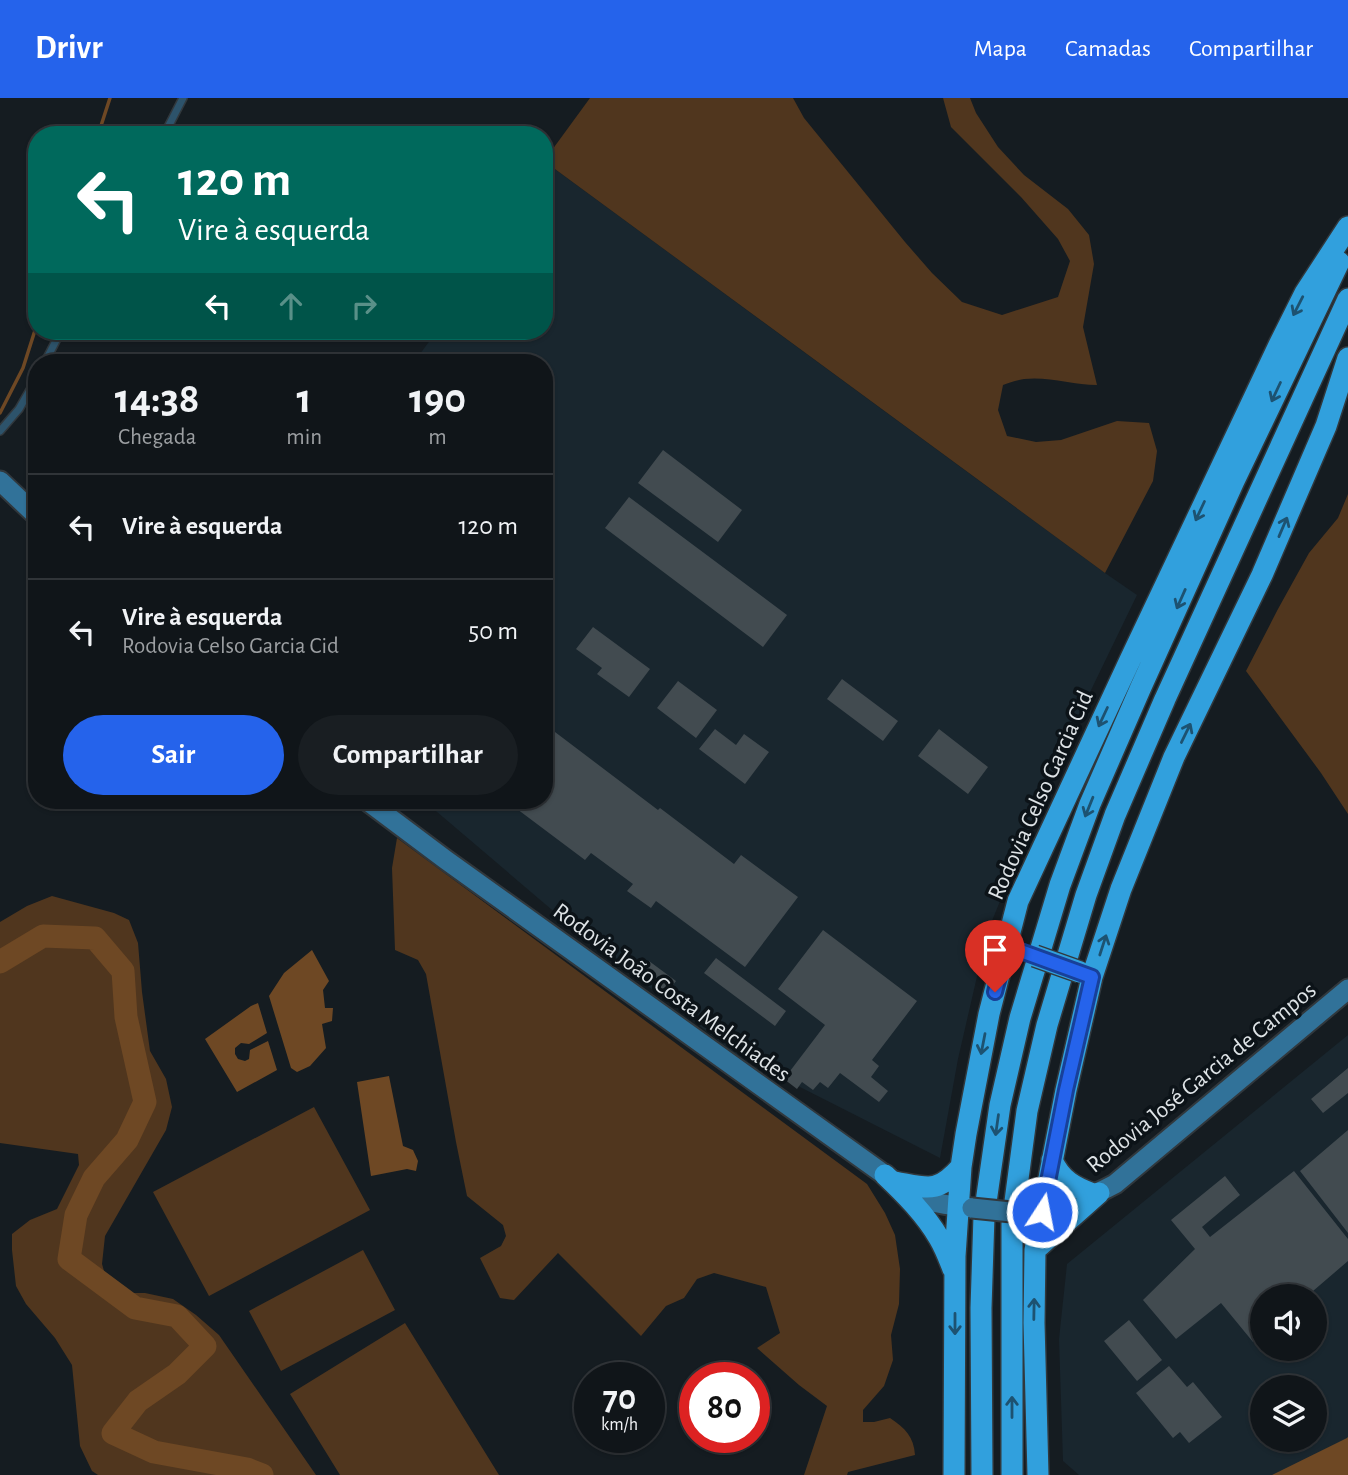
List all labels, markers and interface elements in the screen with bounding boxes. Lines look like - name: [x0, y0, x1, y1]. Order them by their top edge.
- text: Drivr: [35, 32, 103, 65]
- text: Mapa: [974, 37, 1027, 61]
- text: Camadas: [1065, 37, 1151, 61]
- text: Compartilhar: [1189, 37, 1313, 61]
- icon: left: [63, 154, 154, 245]
- text: 120 m: [178, 156, 291, 205]
- text: Vire à esquerda: [178, 214, 370, 246]
- icon: left: [199, 287, 237, 325]
- icon: ahead: [272, 287, 310, 325]
- icon: right: [345, 287, 383, 325]
- one-way arrow: [1291, 295, 1305, 316]
- text: 14:38: [115, 378, 199, 420]
- text: 1: [297, 378, 312, 420]
- text: 190: [409, 378, 466, 420]
- one-way arrow: [1269, 381, 1283, 402]
- text: Chegada: [118, 426, 196, 449]
- text: min: [286, 426, 322, 449]
- text: m: [428, 426, 447, 449]
- one-way arrow: [1193, 500, 1206, 521]
- icon: left: [63, 508, 101, 546]
- text: Vire à esquerda: [122, 513, 283, 539]
- text: 120 m: [458, 513, 518, 539]
- one-way arrow: [1277, 517, 1290, 539]
- one-way arrow: [1174, 588, 1187, 609]
- text: Vire à esquerda: [122, 604, 283, 630]
- icon: left: [63, 613, 101, 651]
- text: 50 m: [468, 618, 518, 644]
- text: Rodovia Celso Garcia Cid: [122, 635, 339, 658]
- street label: Rodovia Celso Garcia Cid: [984, 687, 1098, 904]
- one-way arrow: [1096, 706, 1109, 727]
- button: Sair: [63, 715, 284, 795]
- button: Compartilhar: [298, 715, 518, 795]
- one-way arrow: [1180, 723, 1193, 744]
- one-way arrow: [1082, 796, 1095, 817]
- street label: Rodovia João Costa Melchiades: [548, 899, 794, 1087]
- pin: [965, 920, 1025, 992]
- icon: arrive: [976, 931, 1014, 969]
- one-way arrow: [1097, 934, 1110, 956]
- street label: Rodovia José Garcia de Campos: [1082, 978, 1321, 1178]
- one-way arrow: [976, 1032, 990, 1055]
- one-way arrow: [990, 1113, 1003, 1136]
- position arrow: [1005, 1175, 1079, 1249]
- map controls: [1250, 1284, 1327, 1452]
- button: sound: [1250, 1284, 1327, 1361]
- one-way arrow: [1027, 1298, 1041, 1321]
- one-way arrow: [948, 1313, 962, 1336]
- speed limit sign: 80: [679, 1362, 770, 1453]
- button: layers: [1250, 1375, 1327, 1452]
- text: 70: [603, 1381, 636, 1416]
- one-way arrow: [1005, 1396, 1019, 1419]
- text: km/h: [601, 1416, 638, 1434]

